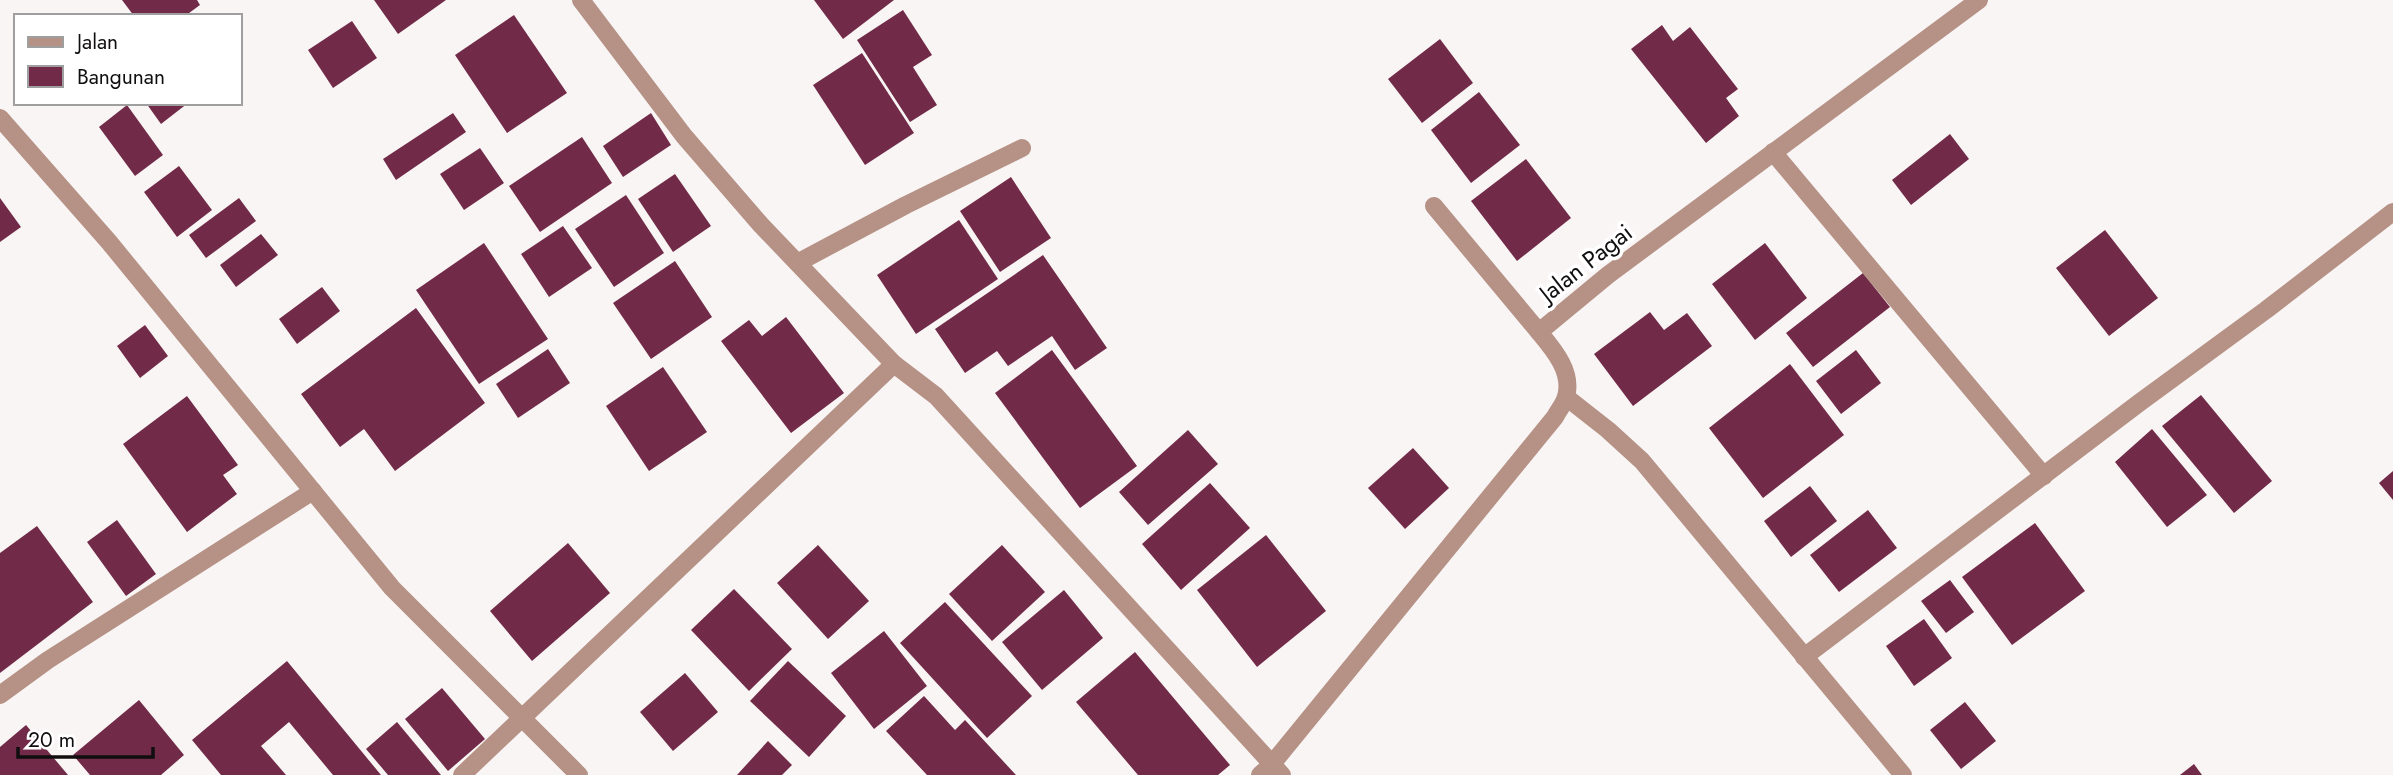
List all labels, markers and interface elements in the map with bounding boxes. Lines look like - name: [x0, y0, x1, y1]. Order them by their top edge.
- legend: [14, 14, 242, 105]
- text: Jalan: [74, 27, 118, 57]
- text: Bangunan: [77, 62, 165, 92]
- street label: Jalan Pagai: [1529, 215, 1640, 312]
- scale bar: [18, 716, 152, 760]
- text: 20 m: [28, 725, 75, 755]

